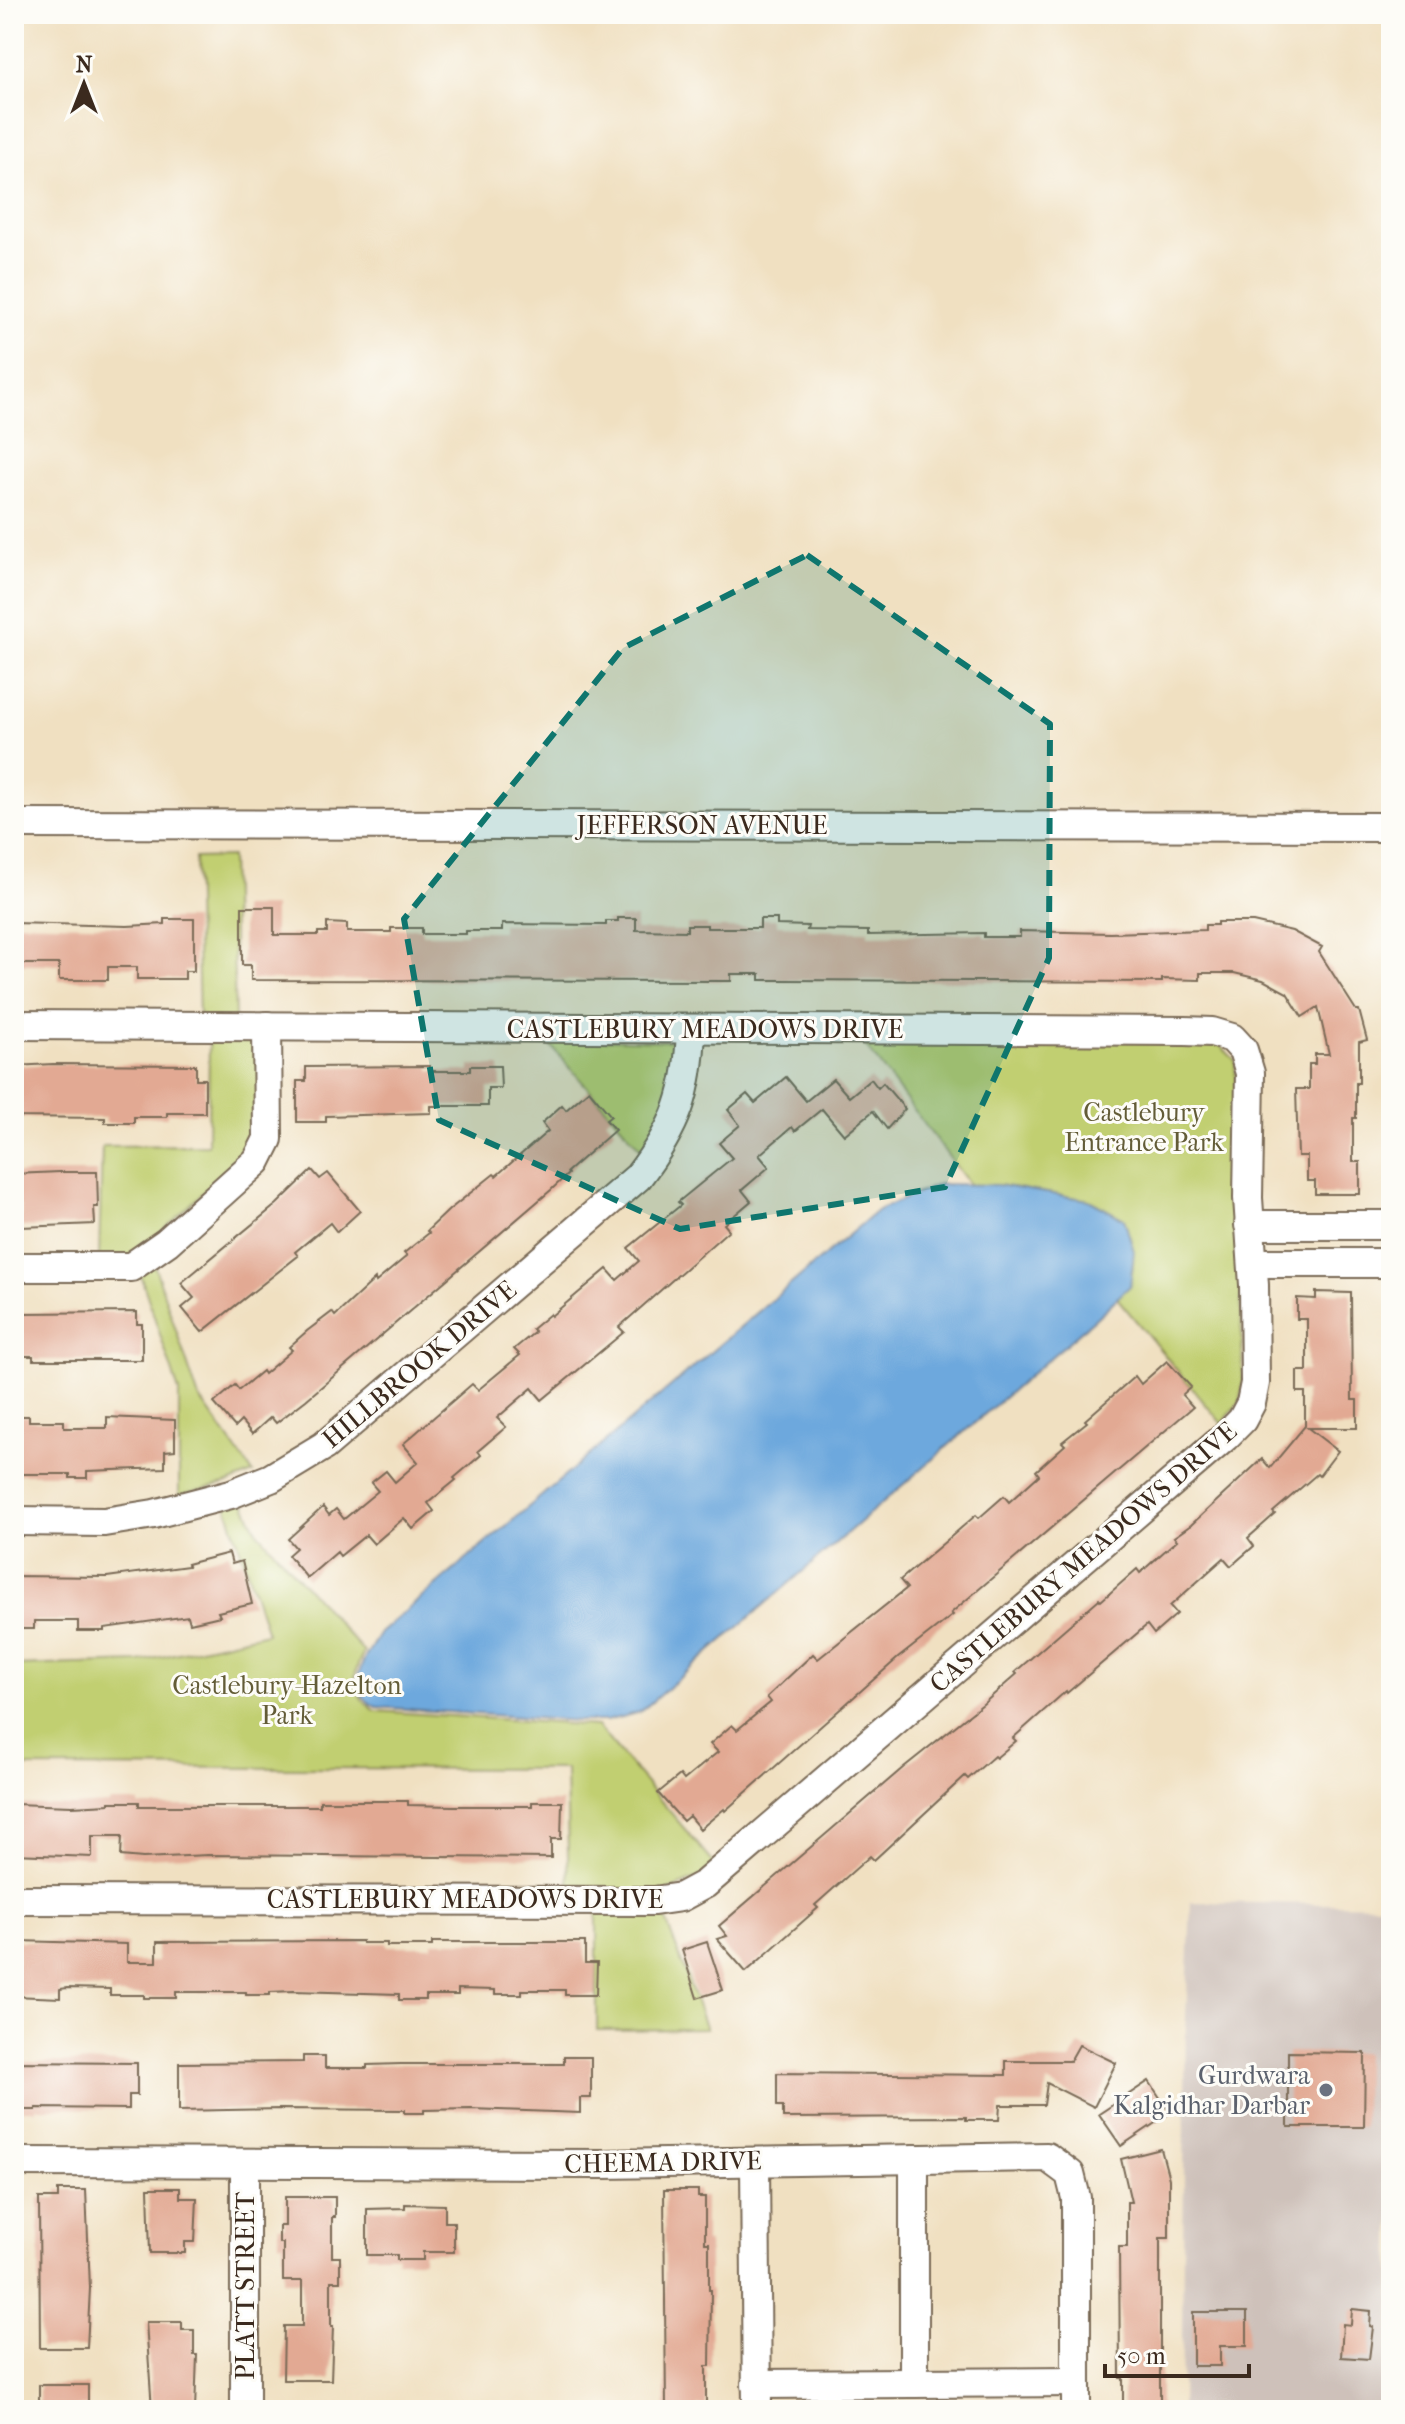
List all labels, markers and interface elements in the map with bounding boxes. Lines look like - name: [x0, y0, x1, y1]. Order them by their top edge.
- north arrow: [44, 44, 124, 124]
- text: N: [76, 52, 93, 78]
- street label: JEFFERSON AVENUE: [574, 810, 828, 841]
- street label: CASTLEBURY MEADOWS DRIVE: [507, 1014, 903, 1045]
- park label: Castlebury Entrance Park: [1064, 1097, 1224, 1158]
- street label: HILLBROOK DRIVE: [316, 1274, 523, 1455]
- street label: CASTLEBURY MEADOWS DRIVE: [923, 1415, 1243, 1699]
- park label: Castlebury-Hazelton Park: [172, 1670, 402, 1731]
- street label: CASTLEBURY MEADOWS DRIVE: [267, 1884, 663, 1915]
- place label: Gurdwara Kalgidhar Darbar: [1113, 2060, 1311, 2121]
- marker: Gurdwara Kalgidhar Darbar: [1317, 2081, 1335, 2099]
- street label: CHEEMA DRIVE: [564, 2145, 762, 2180]
- street label: PLATT STREET: [230, 2191, 261, 2380]
- scale bar: [1105, 2328, 1249, 2378]
- text: 50 m: [1117, 2342, 1166, 2370]

